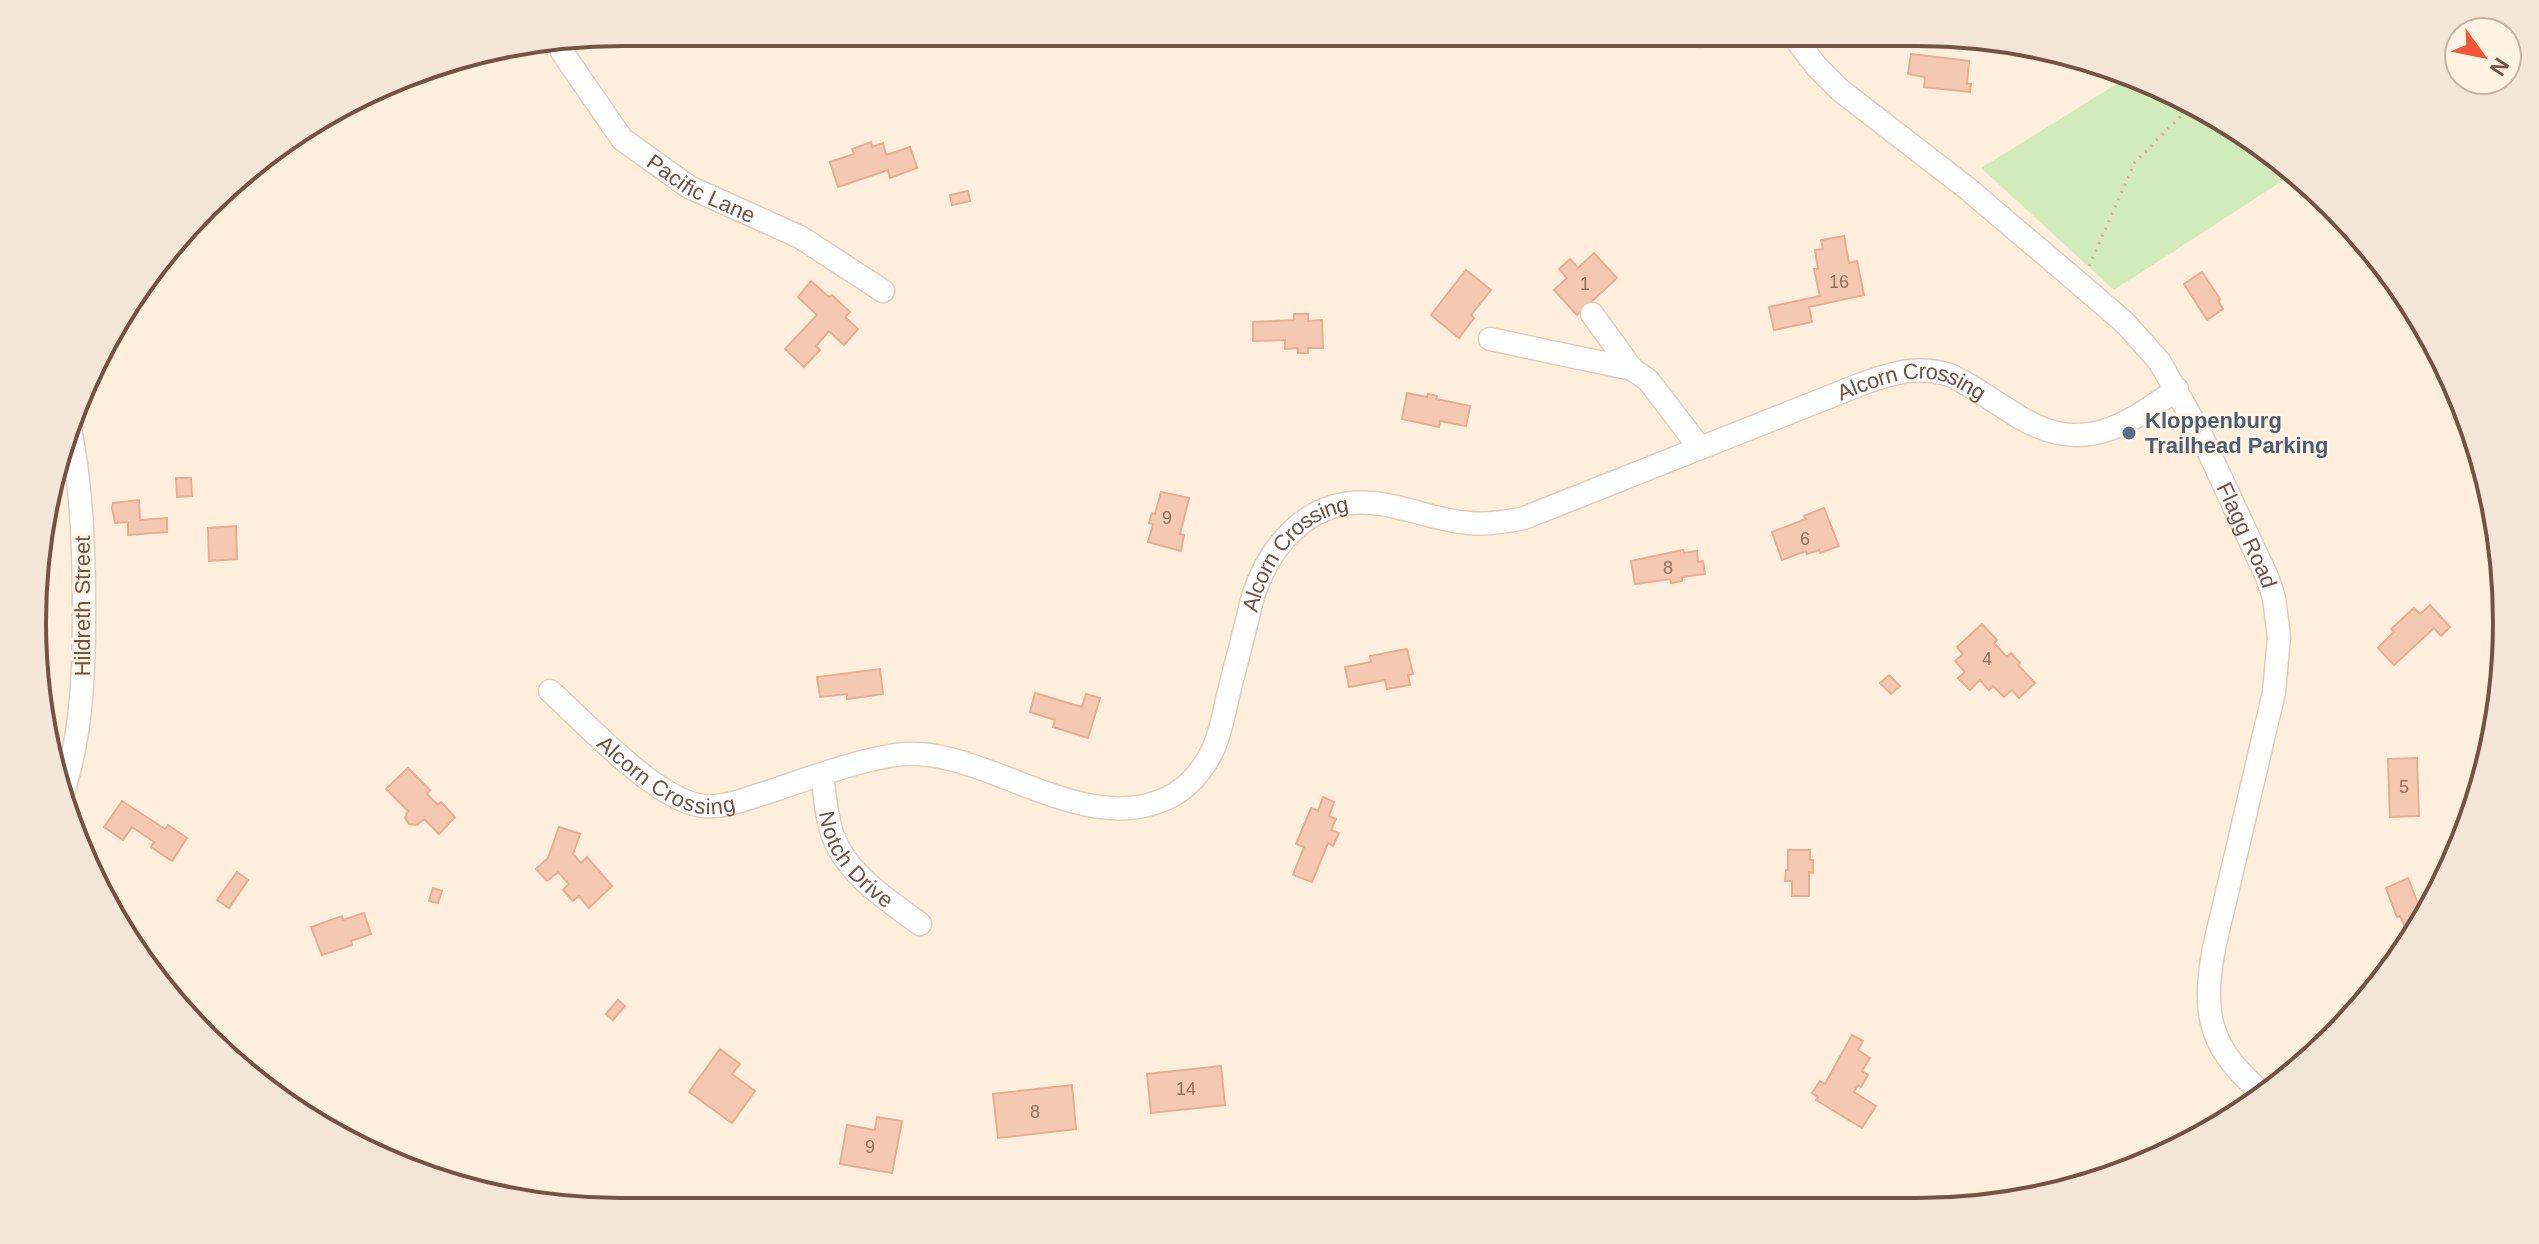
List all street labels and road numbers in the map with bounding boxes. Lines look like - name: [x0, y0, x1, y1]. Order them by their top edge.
- street label: Pacific Lane: [642, 149, 759, 228]
- street label: Alcorn Crossing: [1833, 384, 1989, 414]
- street label: Flagg Road: [2212, 478, 2282, 591]
- street label: Alcorn Crossing: [1238, 491, 1350, 614]
- street label: Hildreth Street: [70, 536, 95, 676]
- street label: Alcorn Crossing: [592, 731, 737, 819]
- street label: Notch Drive: [814, 809, 898, 913]

